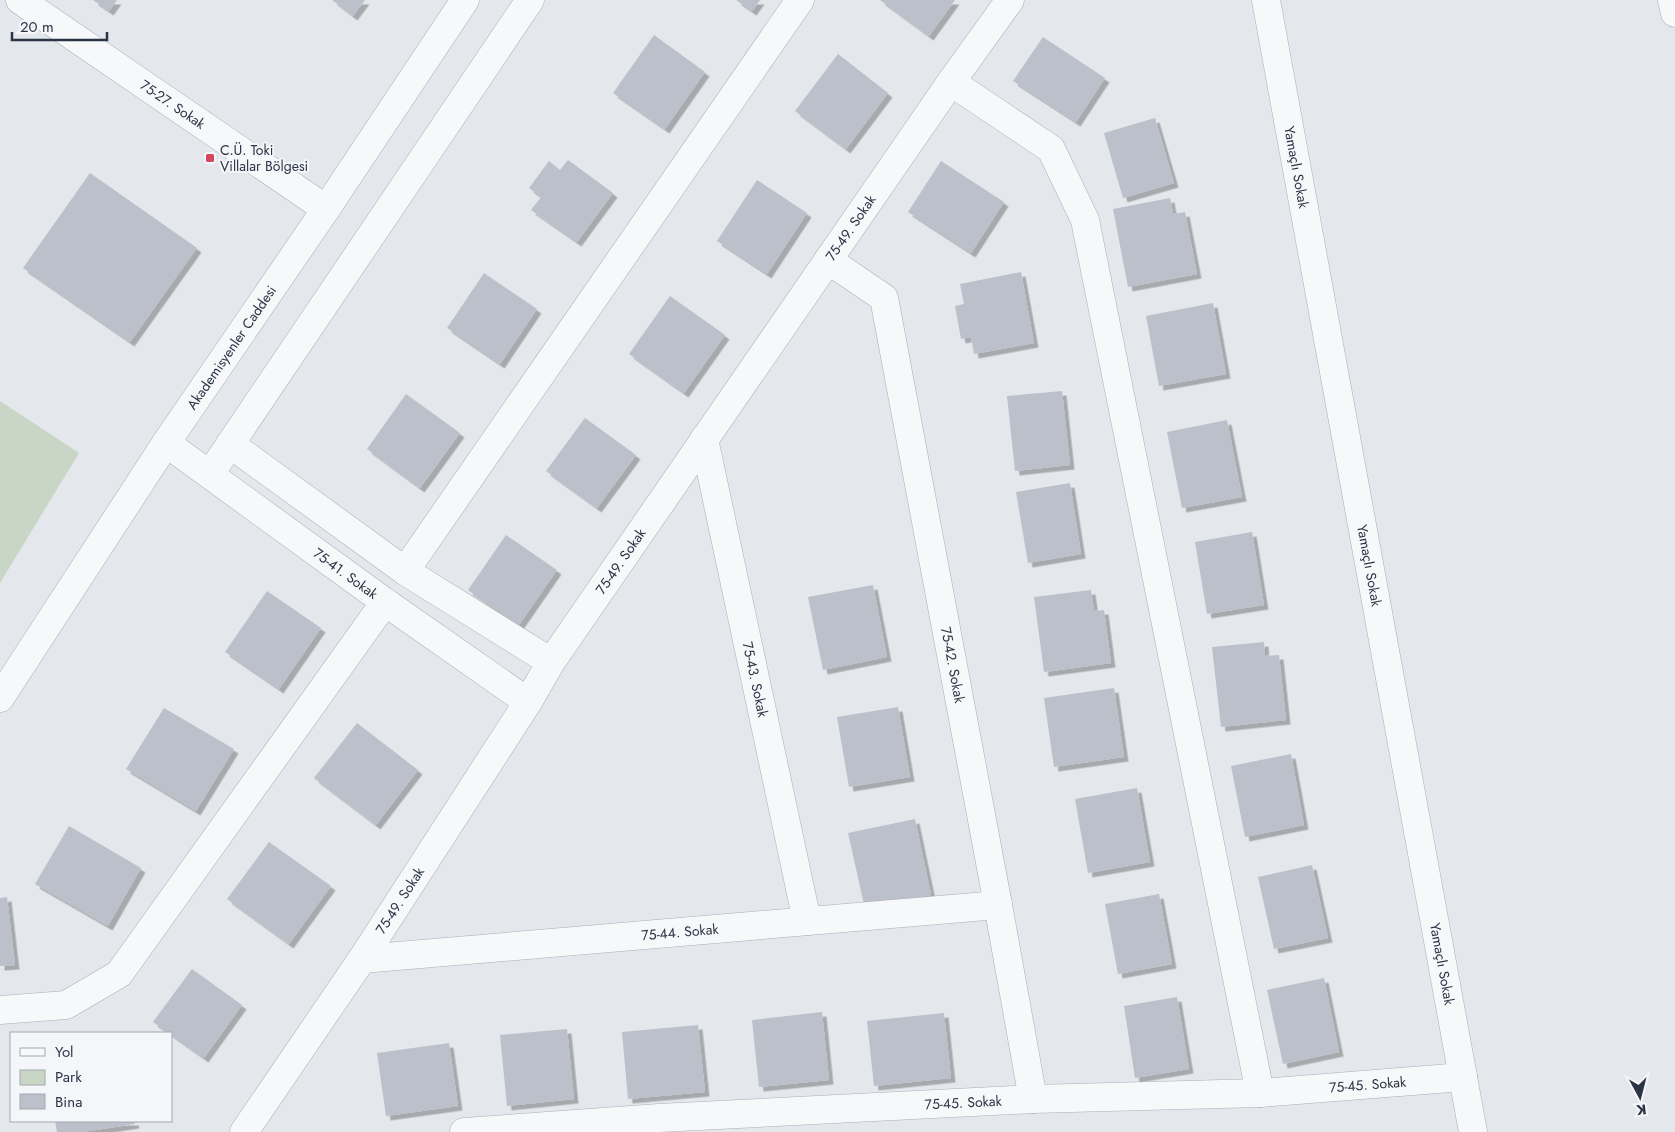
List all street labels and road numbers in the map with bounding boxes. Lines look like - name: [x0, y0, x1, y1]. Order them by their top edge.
- street label: 75-27. Sokak: [136, 75, 210, 134]
- street label: Yamaçlı Sokak: [1279, 125, 1314, 211]
- street label: 75-49. Sokak: [821, 190, 881, 265]
- street label: Akademisyenler Caddesi: [182, 281, 281, 414]
- street label: 75-49. Sokak: [591, 523, 651, 598]
- street label: Yamaçlı Sokak: [1352, 523, 1387, 609]
- street label: 75-41. Sokak: [309, 543, 383, 604]
- street label: 75-42. Sokak: [936, 625, 970, 705]
- street label: 75-43. Sokak: [738, 640, 773, 720]
- street label: 75-49. Sokak: [371, 862, 429, 938]
- street label: 75-44. Sokak: [640, 919, 720, 945]
- street label: Yamaçlı Sokak: [1425, 921, 1460, 1007]
- street label: 75-45. Sokak: [1328, 1071, 1408, 1098]
- street label: 75-45. Sokak: [924, 1091, 1003, 1114]

